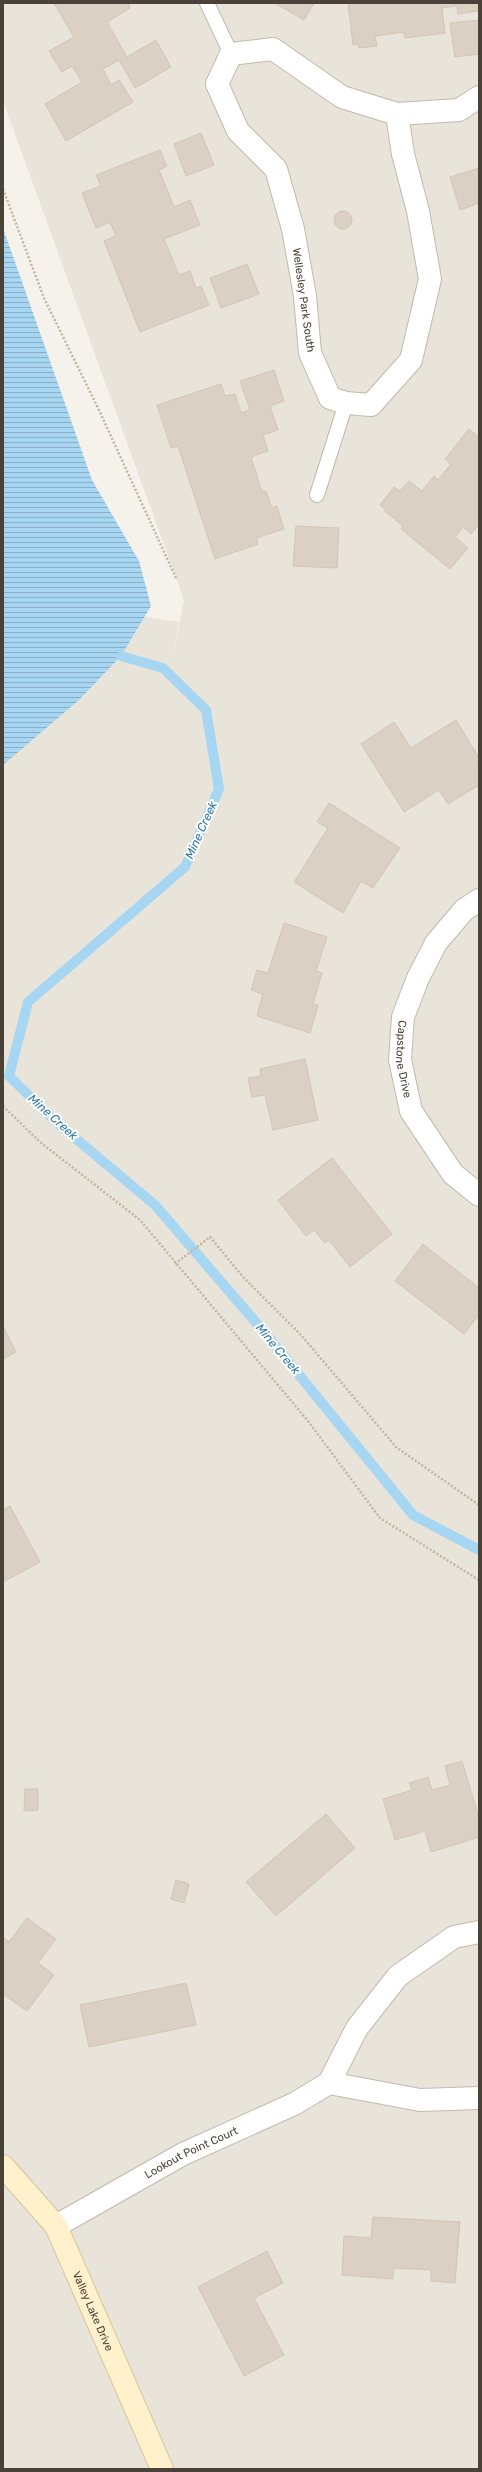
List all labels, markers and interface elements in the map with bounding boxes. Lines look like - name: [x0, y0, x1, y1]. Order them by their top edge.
- street label: Wellesley Park South: [290, 247, 317, 353]
- water label: Mine Creek: [182, 798, 220, 861]
- street label: Capstone Drive: [393, 1020, 414, 1099]
- water label: Mine Creek: [25, 1091, 81, 1143]
- water label: Mine Creek: [253, 1321, 304, 1378]
- street label: Lookout Point Court: [142, 2124, 241, 2181]
- street label: Valley Lake Drive: [70, 2270, 116, 2353]

